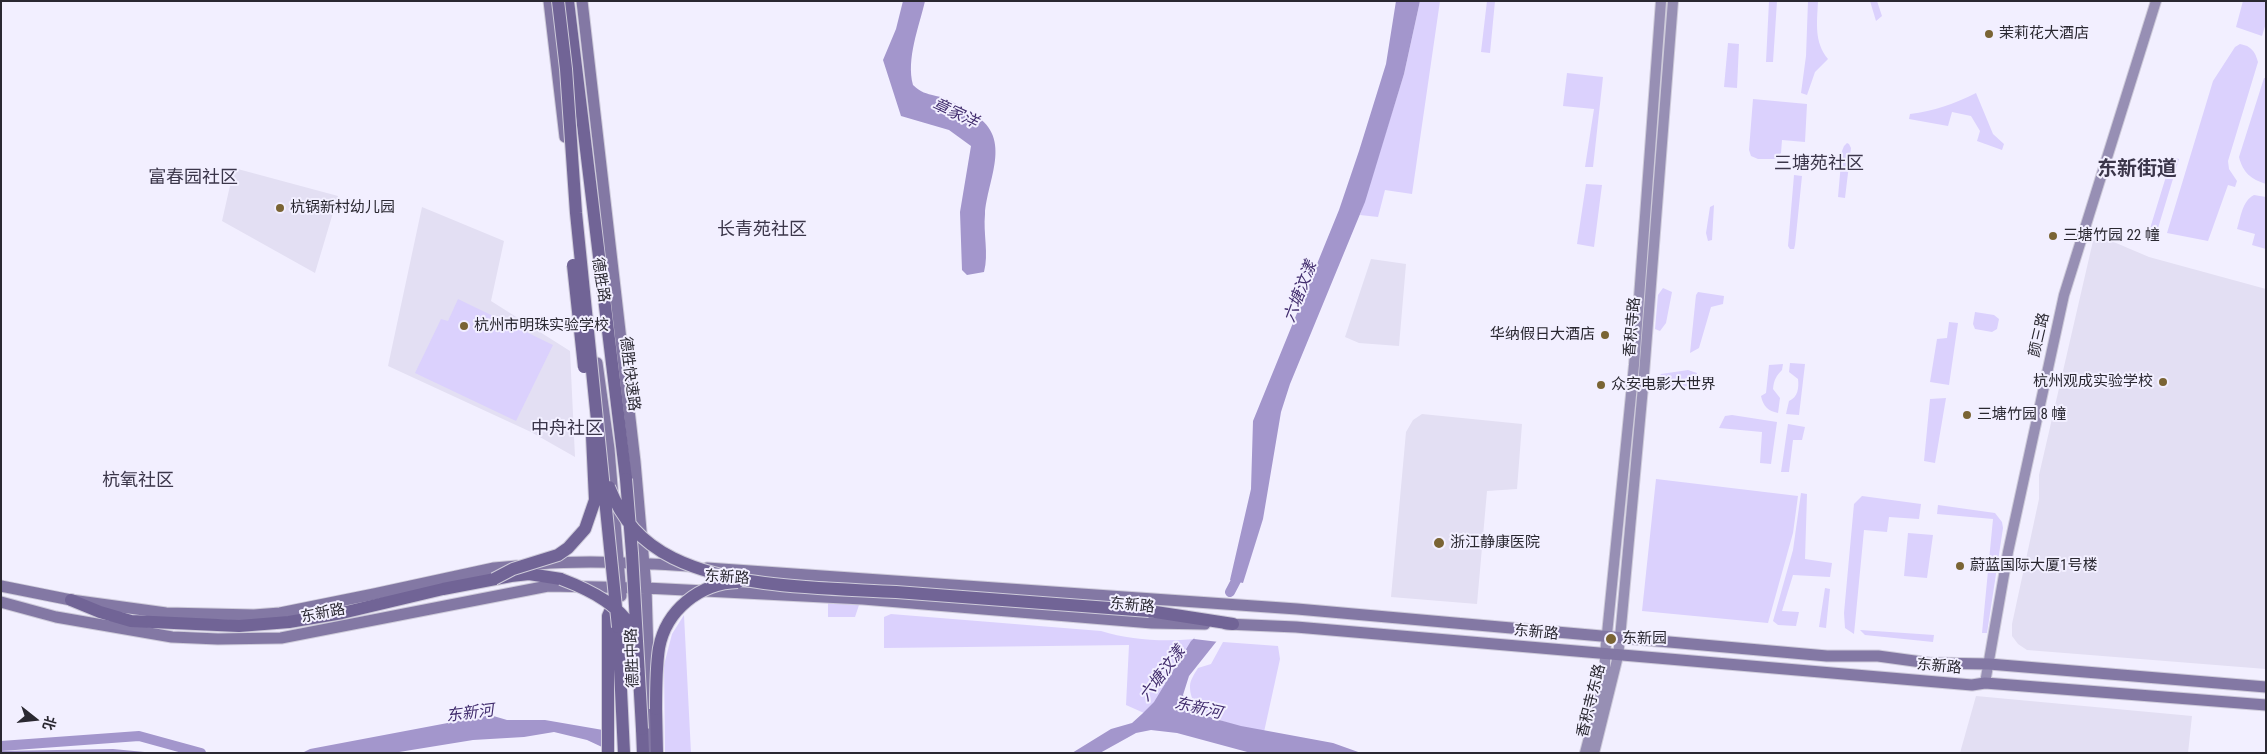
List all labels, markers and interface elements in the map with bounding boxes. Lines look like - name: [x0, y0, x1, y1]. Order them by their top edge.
- place label: 茉莉花大酒店: [1999, 25, 2089, 43]
- marker: 茉莉花大酒店: [1983, 28, 1995, 40]
- water label: 章家洋: [929, 95, 981, 133]
- district label: 三塘苑社区: [1774, 153, 1864, 175]
- district label: 东新街道: [2097, 158, 2177, 182]
- district label: 富春园社区: [148, 167, 238, 189]
- place label: 杭锅新村幼儿园: [290, 199, 395, 217]
- marker: 杭锅新村幼儿园: [274, 202, 286, 214]
- district label: 长青苑社区: [717, 219, 807, 241]
- place label: 三塘竹园 22 幢: [2063, 227, 2160, 245]
- marker: 三塘竹园 22 幢: [2047, 230, 2059, 242]
- street label: 德胜路: [588, 256, 612, 304]
- water label: 六塘汶漾: [1281, 259, 1321, 325]
- street label: 香积寺路: [1621, 296, 1645, 358]
- street label: 颜三路: [2026, 311, 2054, 359]
- place label: 杭州市明珠实验学校: [474, 317, 609, 335]
- marker: 杭州市明珠实验学校: [458, 320, 470, 332]
- place label: 华纳假日大酒店: [1490, 326, 1595, 344]
- marker: 华纳假日大酒店: [1599, 329, 1611, 341]
- street label: 德胜快速路: [615, 336, 643, 412]
- place label: 杭州观成实验学校: [2033, 373, 2153, 391]
- place label: 众安电影大世界: [1611, 376, 1716, 394]
- marker: 杭州观成实验学校: [2157, 376, 2169, 388]
- marker: 众安电影大世界: [1595, 379, 1607, 391]
- place label: 三塘竹园 8 幢: [1977, 406, 2066, 424]
- marker: 三塘竹园 8 幢: [1961, 409, 1973, 421]
- district label: 中舟社区: [531, 418, 603, 440]
- district label: 杭氧社区: [102, 470, 174, 492]
- place label: 浙江静康医院: [1450, 534, 1540, 552]
- marker: 浙江静康医院: [1432, 536, 1446, 550]
- place label: 蔚蓝国际大厦1号楼: [1970, 557, 2097, 575]
- marker: 蔚蓝国际大厦1号楼: [1954, 560, 1966, 572]
- street label: 东新路: [704, 568, 750, 588]
- street label: 东新路: [1109, 595, 1155, 617]
- street label: 东新路: [299, 601, 347, 627]
- street label: 东新路: [1513, 622, 1559, 644]
- street label: 德胜中路: [623, 628, 643, 688]
- place label: 东新园: [1622, 630, 1667, 648]
- marker: 东新园: [1604, 632, 1618, 646]
- water label: 六塘汶漾: [1136, 643, 1190, 705]
- street label: 东新路: [1916, 656, 1962, 678]
- street label: 香积寺东路: [1574, 662, 1610, 740]
- north arrow: [10, 694, 60, 744]
- water label: 东新河: [1172, 694, 1224, 724]
- water label: 东新河: [445, 702, 495, 726]
- text: 北: [40, 714, 59, 732]

